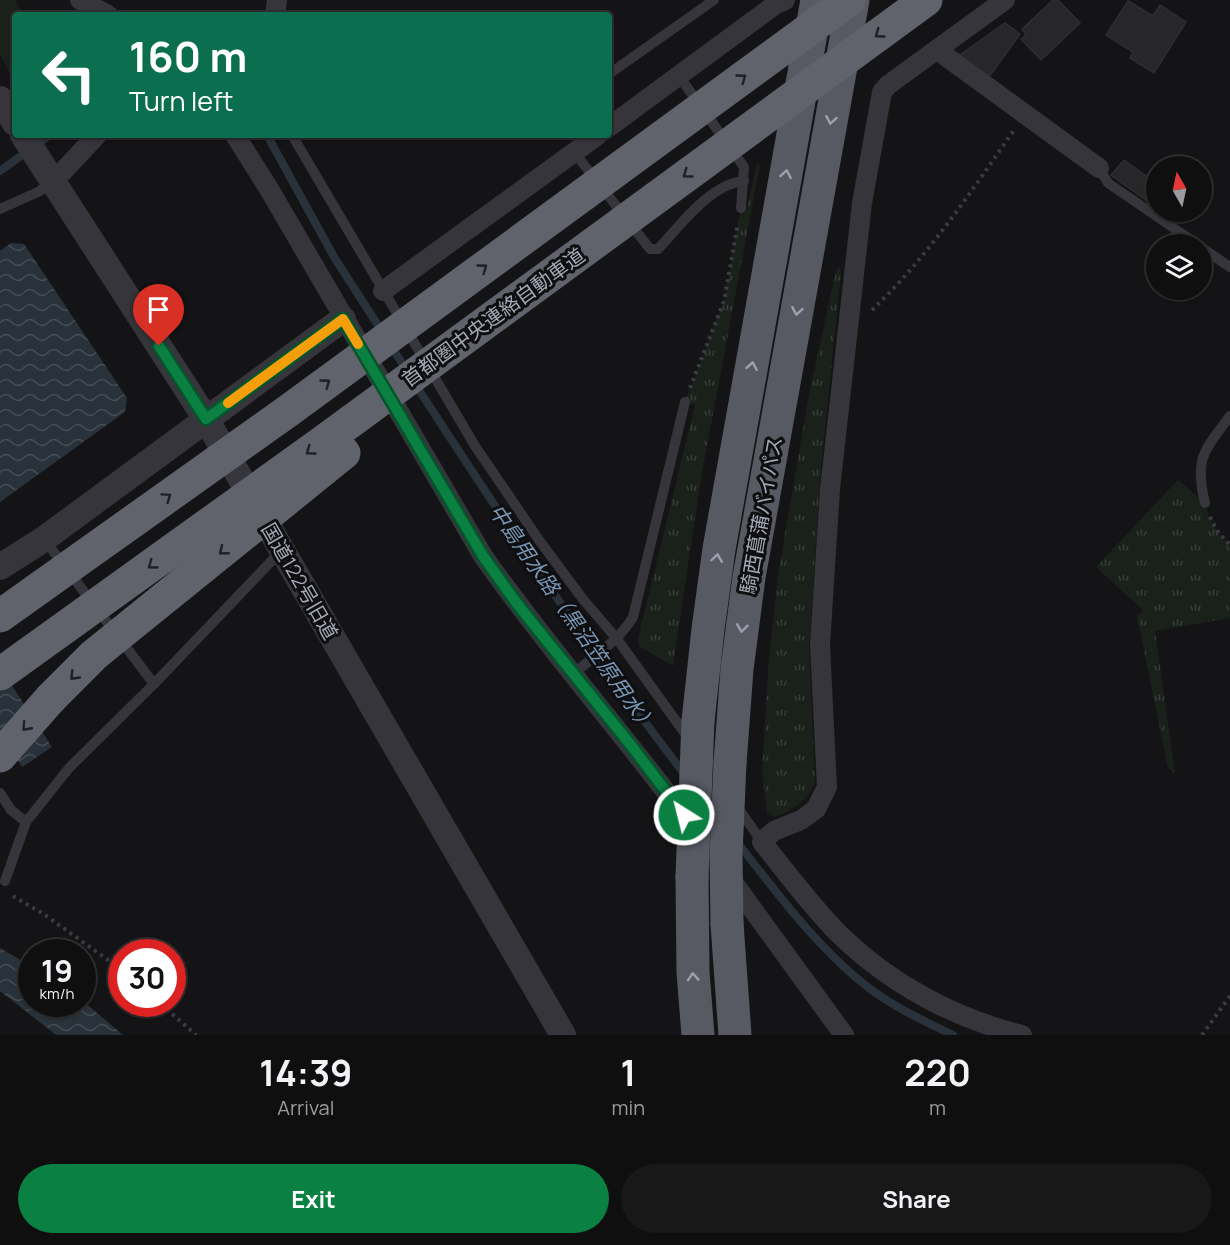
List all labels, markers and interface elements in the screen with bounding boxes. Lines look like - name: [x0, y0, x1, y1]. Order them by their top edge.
- text: 160 m: [129, 27, 247, 85]
- one-way arrow: [874, 27, 885, 38]
- icon: left: [30, 36, 108, 114]
- one-way arrow: [735, 74, 746, 85]
- text: Turn left: [129, 82, 233, 119]
- one-way arrow: [825, 114, 838, 124]
- north arrow: [1146, 156, 1212, 222]
- map controls: [1146, 156, 1212, 300]
- one-way arrow: [683, 167, 694, 178]
- one-way arrow: [779, 170, 792, 180]
- button: layers: [1146, 234, 1212, 300]
- street label: 首都圏中央連絡自動車道: [396, 241, 590, 393]
- one-way arrow: [476, 264, 487, 275]
- pin: [133, 284, 184, 346]
- icon: arrive: [142, 293, 175, 326]
- one-way arrow: [791, 307, 803, 316]
- one-way arrow: [745, 362, 757, 371]
- one-way arrow: [319, 380, 330, 391]
- street label: 騎西菖蒲バイパス: [734, 434, 788, 596]
- one-way arrow: [306, 444, 317, 455]
- one-way arrow: [161, 493, 172, 504]
- water label: 中島用水路（黒沼笠原用水）: [483, 498, 663, 738]
- street label: 国道122号旧道: [256, 518, 344, 644]
- one-way arrow: [219, 543, 230, 554]
- one-way arrow: [711, 554, 723, 563]
- one-way arrow: [148, 558, 159, 569]
- one-way arrow: [736, 623, 749, 632]
- one-way arrow: [70, 668, 81, 679]
- one-way arrow: [22, 720, 33, 731]
- position arrow: [652, 783, 716, 847]
- speed limit sign: 30: [108, 939, 186, 1017]
- text: 19: [41, 950, 73, 991]
- one-way arrow: [687, 972, 700, 981]
- text: km/h: [40, 983, 74, 1004]
- text: 14:39: [259, 1048, 352, 1097]
- text: 1: [620, 1048, 636, 1097]
- text: 220: [904, 1048, 971, 1097]
- text: Arrival: [277, 1094, 334, 1121]
- text: min: [612, 1094, 645, 1121]
- text: m: [929, 1094, 946, 1121]
- button: Exit: [18, 1164, 609, 1233]
- button: Share: [621, 1164, 1212, 1233]

